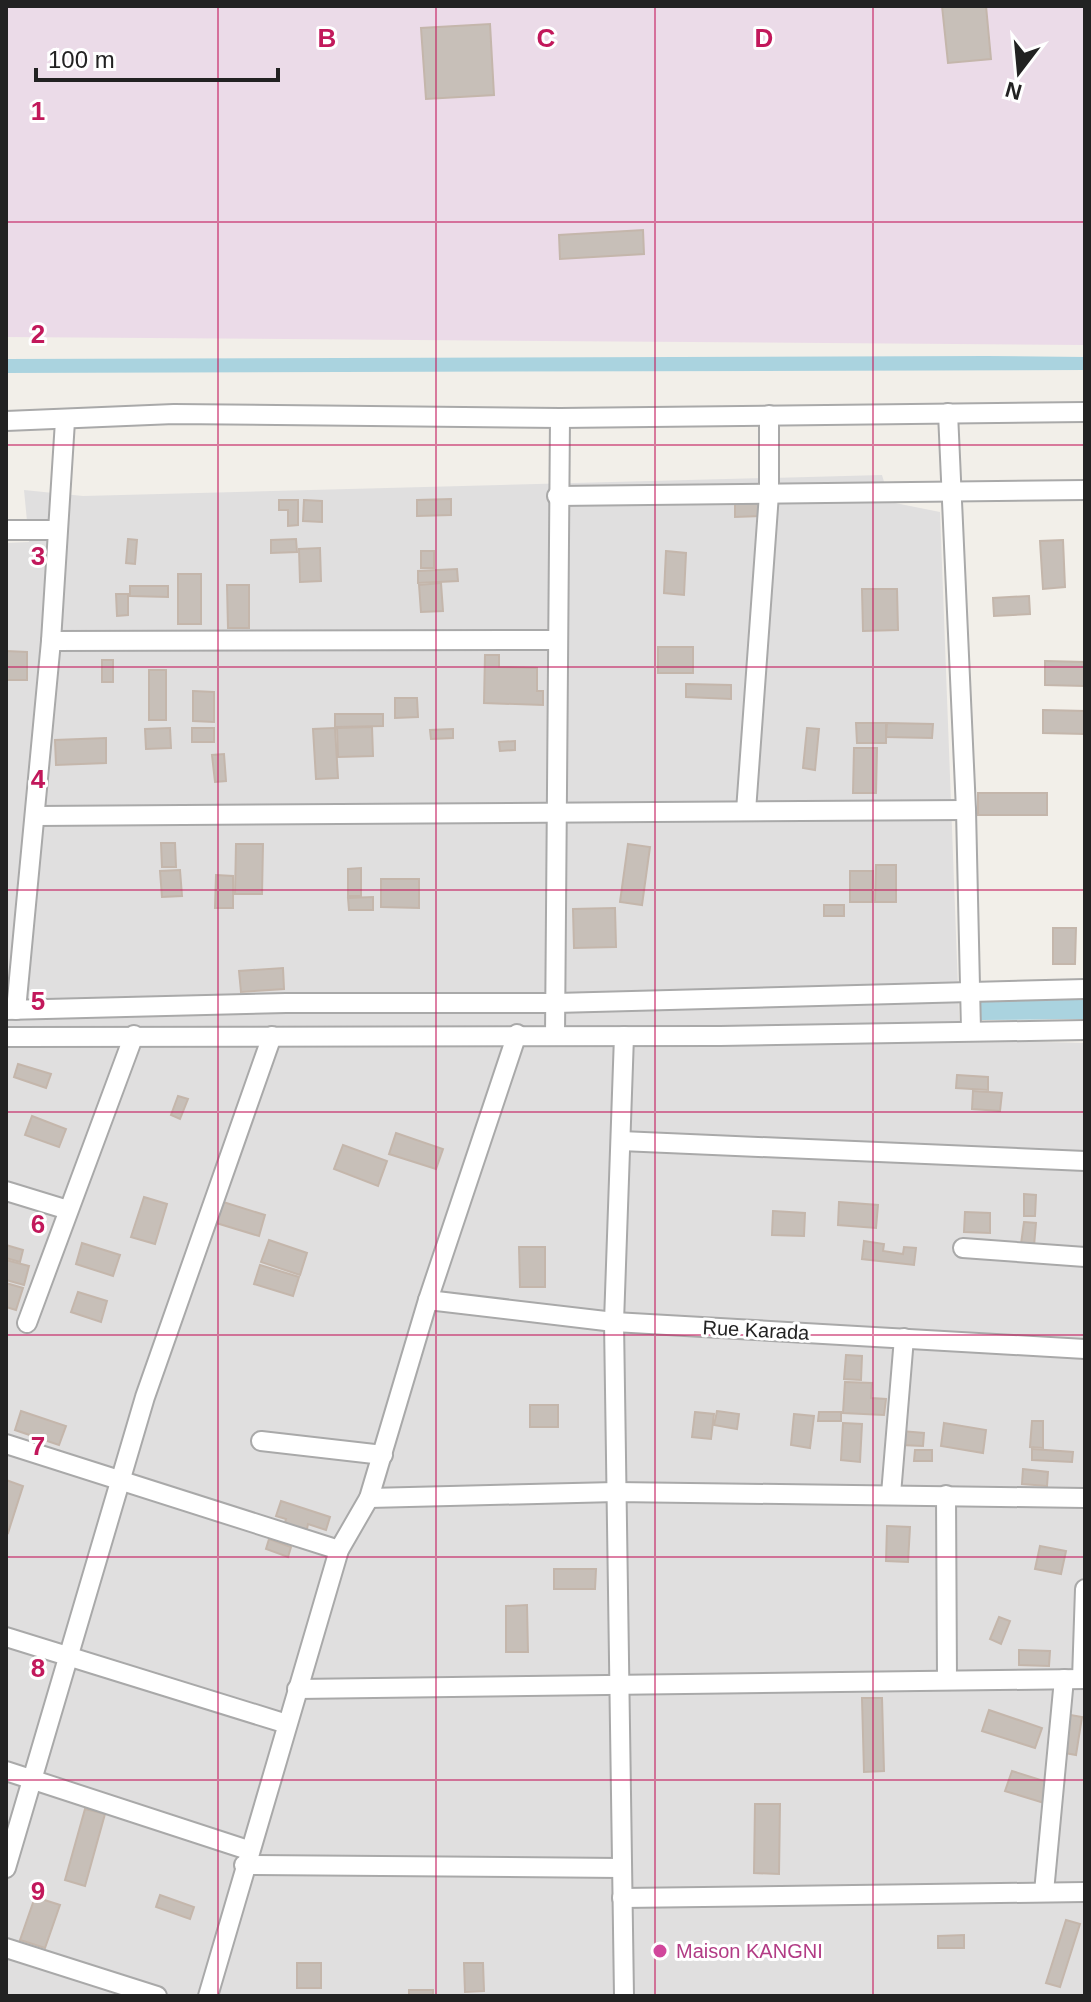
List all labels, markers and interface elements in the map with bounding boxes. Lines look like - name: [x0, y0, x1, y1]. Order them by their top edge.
- text: B: [318, 23, 336, 53]
- text: C: [537, 23, 556, 53]
- text: D: [755, 23, 773, 53]
- scale bar: [36, 32, 278, 82]
- north arrow: [979, 32, 1059, 112]
- text: 100 m: [48, 46, 115, 73]
- text: N: [1003, 77, 1025, 105]
- text: 1: [31, 96, 45, 126]
- text: 2: [31, 319, 45, 349]
- text: 3: [31, 541, 45, 571]
- text: 4: [31, 764, 46, 794]
- text: 5: [31, 986, 45, 1016]
- text: 6: [31, 1209, 45, 1239]
- street label: Rue Karada: [702, 1316, 811, 1344]
- text: 7: [31, 1431, 45, 1461]
- text: 8: [31, 1653, 45, 1683]
- text: 9: [31, 1876, 45, 1906]
- place label: Maison KANGNI: [676, 1940, 823, 1962]
- marker: Maison KANGNI: [651, 1942, 669, 1960]

